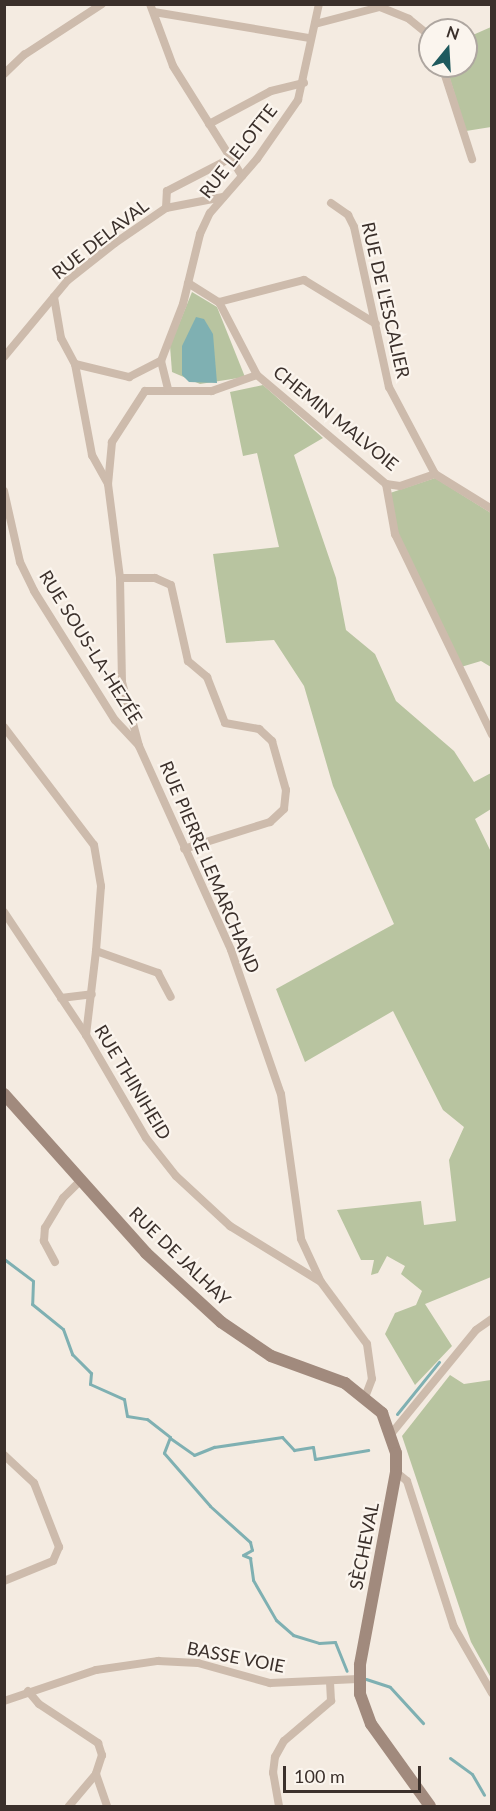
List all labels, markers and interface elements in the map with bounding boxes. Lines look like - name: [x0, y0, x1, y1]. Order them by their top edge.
- north arrow: [418, 18, 478, 78]
- text: N: [444, 21, 462, 43]
- street label: RUE LELOTTE: [195, 100, 281, 202]
- street label: RUE DELAVAL: [47, 195, 153, 283]
- street label: RUE DE L'ESCALIER: [358, 220, 414, 380]
- street label: CHEMIN MALVOIE: [269, 361, 403, 475]
- street label: RUE SOUS-LA-HEZÉE: [35, 566, 147, 728]
- street label: RUE PIERRE LEMARCHAND: [155, 758, 265, 976]
- street label: RUE THINIHEID: [90, 1021, 176, 1143]
- street label: RUE DE JALHAY: [125, 1202, 235, 1310]
- street label: SÈCHEVAL: [345, 1500, 383, 1592]
- street label: BASSE VOIE: [185, 1637, 287, 1677]
- scale bar: [286, 1754, 424, 1792]
- text: 100 m: [294, 1765, 345, 1787]

